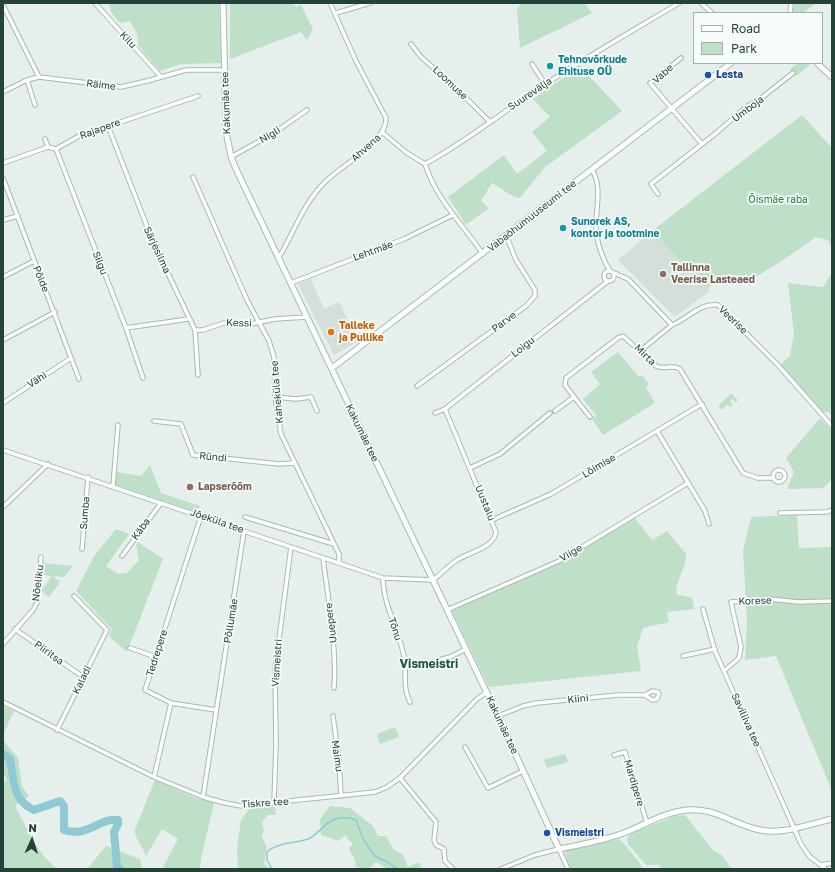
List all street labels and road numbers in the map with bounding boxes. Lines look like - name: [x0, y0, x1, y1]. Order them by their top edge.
- street label: Kilu: [117, 29, 139, 51]
- street label: Vabe: [650, 62, 676, 86]
- street label: Loomuse: [430, 64, 470, 102]
- street label: Kakumäe tee: [219, 72, 233, 134]
- street label: Suurevälja: [506, 75, 554, 113]
- street label: Räime: [86, 77, 116, 93]
- street label: Umboja: [730, 93, 766, 125]
- street label: Rajapere: [78, 116, 122, 142]
- street label: Nigli: [257, 124, 283, 146]
- street label: Ahvena: [349, 132, 383, 164]
- street label: Vabaõhumuuseumi tee: [485, 178, 579, 254]
- street label: Särjesilma: [141, 225, 173, 275]
- street label: Lehtmäe: [351, 238, 395, 264]
- street label: Silgu: [90, 249, 110, 277]
- street label: Põlde: [30, 264, 52, 294]
- street label: Veerise: [716, 303, 750, 337]
- street label: Parve: [489, 309, 519, 335]
- street label: Kessi: [226, 317, 252, 329]
- street label: Loigu: [509, 334, 537, 360]
- street label: Mirta: [632, 342, 658, 368]
- street label: Kaheküla tee: [268, 360, 286, 424]
- street label: Vähi: [25, 369, 49, 391]
- street label: Kakumäe tee: [343, 402, 381, 464]
- street label: Ründi: [199, 450, 227, 464]
- street label: Lõimise: [580, 451, 618, 481]
- street label: Uustalu: [472, 483, 498, 523]
- street label: Sumba: [78, 496, 92, 530]
- street label: Jõeküla tee: [189, 506, 245, 536]
- street label: Käba: [129, 516, 153, 542]
- street label: Viige: [558, 542, 584, 564]
- street label: Nõeliku: [30, 564, 46, 602]
- street label: Korese: [738, 594, 772, 608]
- street label: Põllumäe: [222, 598, 240, 644]
- street label: Uuepere: [323, 602, 339, 644]
- street label: Tõnu: [386, 616, 404, 642]
- street label: Tedrepere: [144, 628, 170, 678]
- street label: Piiritsa: [32, 638, 66, 668]
- street label: Vismeistri: [269, 639, 285, 687]
- street label: Kaladi: [70, 664, 94, 696]
- street label: Saviliiva tee: [729, 691, 763, 749]
- street label: Kiini: [567, 692, 589, 706]
- street label: Kakumäe tee: [483, 694, 521, 756]
- street label: Maimu: [329, 739, 345, 773]
- street label: Mardipere: [621, 758, 647, 808]
- street label: Tiskre tee: [241, 795, 289, 811]

